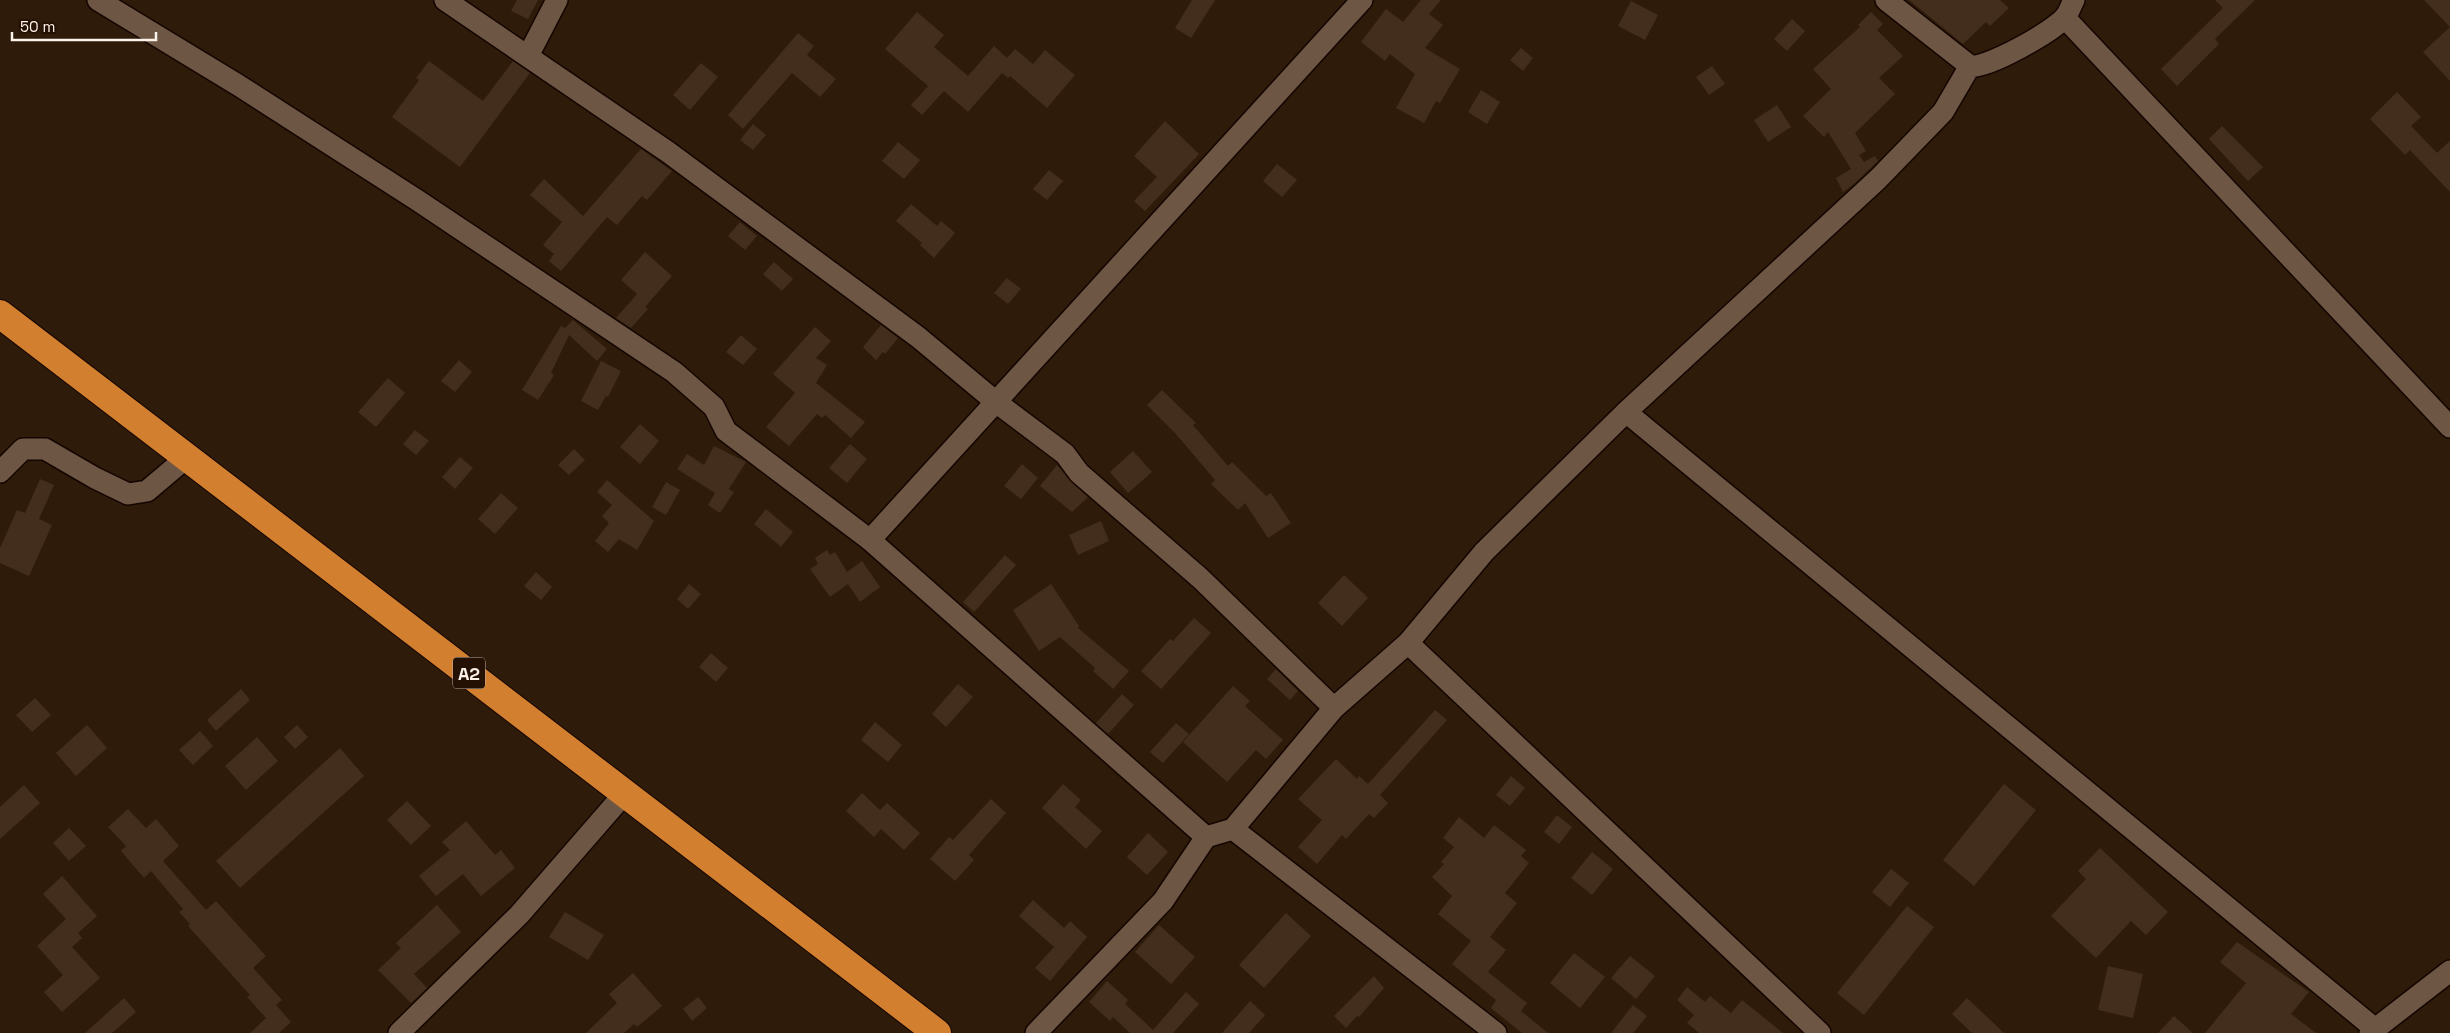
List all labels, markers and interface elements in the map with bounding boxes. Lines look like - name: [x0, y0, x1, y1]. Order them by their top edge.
- scale bar: [12, 10, 156, 42]
- text: 50 m: [20, 17, 55, 36]
- road number: A2: [453, 658, 485, 688]

